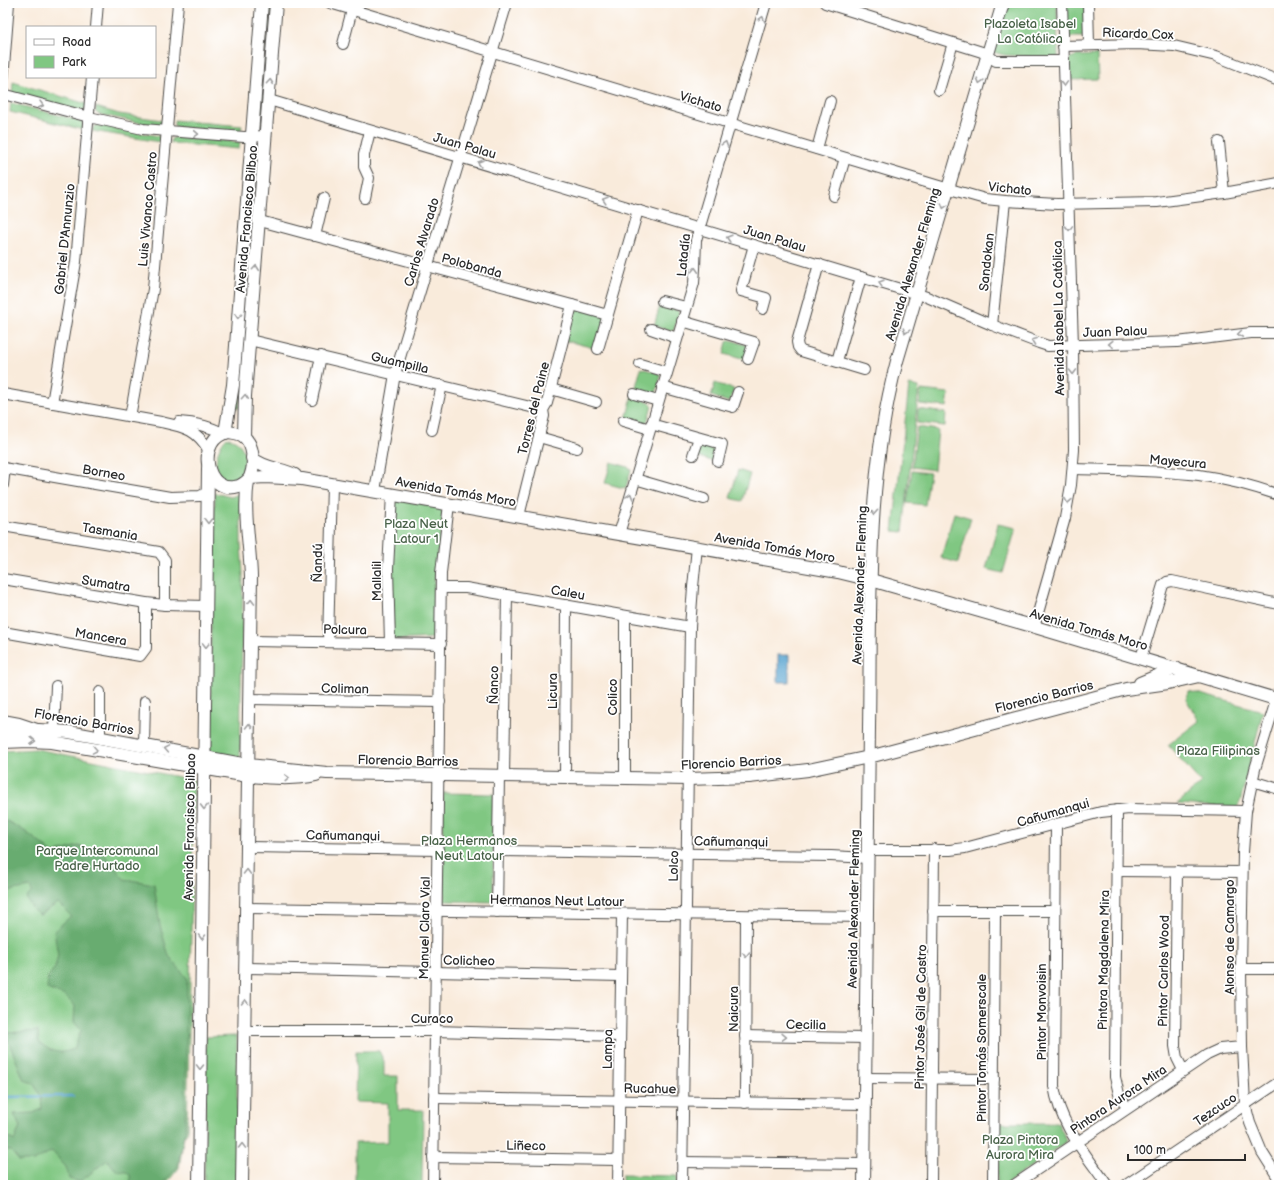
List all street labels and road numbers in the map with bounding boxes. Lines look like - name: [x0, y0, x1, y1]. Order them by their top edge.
- street label: Ricardo Cox: [1102, 25, 1174, 43]
- street label: Vichato: [678, 88, 724, 116]
- street label: Juan Palau: [431, 129, 498, 163]
- street label: Avenida Francisco Bilbao: [233, 145, 261, 294]
- street label: Luis Vivanco Castro: [135, 151, 161, 267]
- street label: Vichato: [987, 179, 1032, 199]
- street label: Gabriel D'Annunzio: [51, 183, 79, 295]
- street label: Avenida Alexander Fleming: [882, 186, 944, 343]
- street label: Carlos Alvarado: [401, 196, 443, 289]
- street label: Juan Palau: [741, 222, 808, 256]
- street label: Sandokan: [976, 232, 998, 292]
- street label: Latadía: [674, 233, 694, 277]
- street label: Avenida Isabel La Católica: [1050, 240, 1068, 396]
- street label: Polobanda: [440, 250, 504, 282]
- street label: Juan Palau: [1082, 323, 1148, 341]
- street label: Guampilla: [369, 349, 430, 377]
- street label: Torres del Paine: [515, 360, 553, 456]
- street label: Mayecura: [1149, 452, 1207, 472]
- street label: Borneo: [81, 461, 127, 485]
- street label: Avenida Tomás Moro: [394, 474, 517, 510]
- street label: Avenida Alexander Fleming: [849, 505, 871, 665]
- street label: Tasmania: [81, 520, 139, 544]
- street label: Avenida Tomás Moro: [713, 530, 836, 566]
- street label: Ñandú: [309, 543, 326, 583]
- street label: Mallalil: [369, 561, 385, 601]
- street label: Sumatra: [80, 572, 131, 596]
- street label: Caleu: [550, 582, 586, 604]
- street label: Avenida Tomás Moro: [1028, 605, 1150, 654]
- street label: Polcura: [323, 622, 367, 638]
- street label: Mancera: [74, 625, 128, 649]
- street label: Ñanco: [485, 665, 502, 705]
- street label: Licura: [545, 673, 561, 709]
- street label: Florencio Barrios: [993, 677, 1096, 717]
- street label: Colico: [605, 679, 621, 715]
- street label: Coliman: [321, 681, 369, 697]
- street label: Florencio Barrios: [33, 705, 135, 739]
- street label: Florencio Barrios: [357, 752, 459, 770]
- street label: Florencio Barrios: [680, 752, 782, 774]
- street label: Avenida Francisco Bilbao: [181, 753, 199, 901]
- street label: Cañumanqui: [1015, 795, 1091, 831]
- street label: Cañumanqui: [306, 827, 380, 845]
- street label: Avenida Alexander Fleming: [845, 829, 863, 989]
- street label: Cañumanqui: [694, 833, 768, 851]
- street label: Lolco: [666, 850, 682, 882]
- street label: Manuel Claro Vial: [416, 876, 434, 980]
- street label: Alonso de Camargo: [1222, 879, 1238, 995]
- street label: Pintora Magdalena Mira: [1095, 890, 1113, 1030]
- street label: Hermanos Neut Latour: [490, 892, 624, 910]
- street label: Pintor Carlos Wood: [1155, 915, 1173, 1027]
- street label: Pintor José Gil de Castro: [912, 944, 930, 1090]
- street label: Colicheo: [443, 953, 495, 969]
- street label: Pintor Monvoisin: [1034, 963, 1050, 1061]
- street label: Pintor Tomás Somerscale: [974, 973, 990, 1122]
- street label: Naicura: [726, 986, 742, 1032]
- street label: Curaco: [411, 1011, 453, 1027]
- street label: Cecilia: [786, 1017, 826, 1033]
- street label: Lampa: [600, 1029, 616, 1069]
- street label: Pintora Aurora Mira: [1067, 1062, 1170, 1138]
- street label: Rucahue: [623, 1081, 677, 1097]
- street label: Tezcuco: [1191, 1090, 1240, 1130]
- street label: Liñeco: [506, 1138, 546, 1154]

